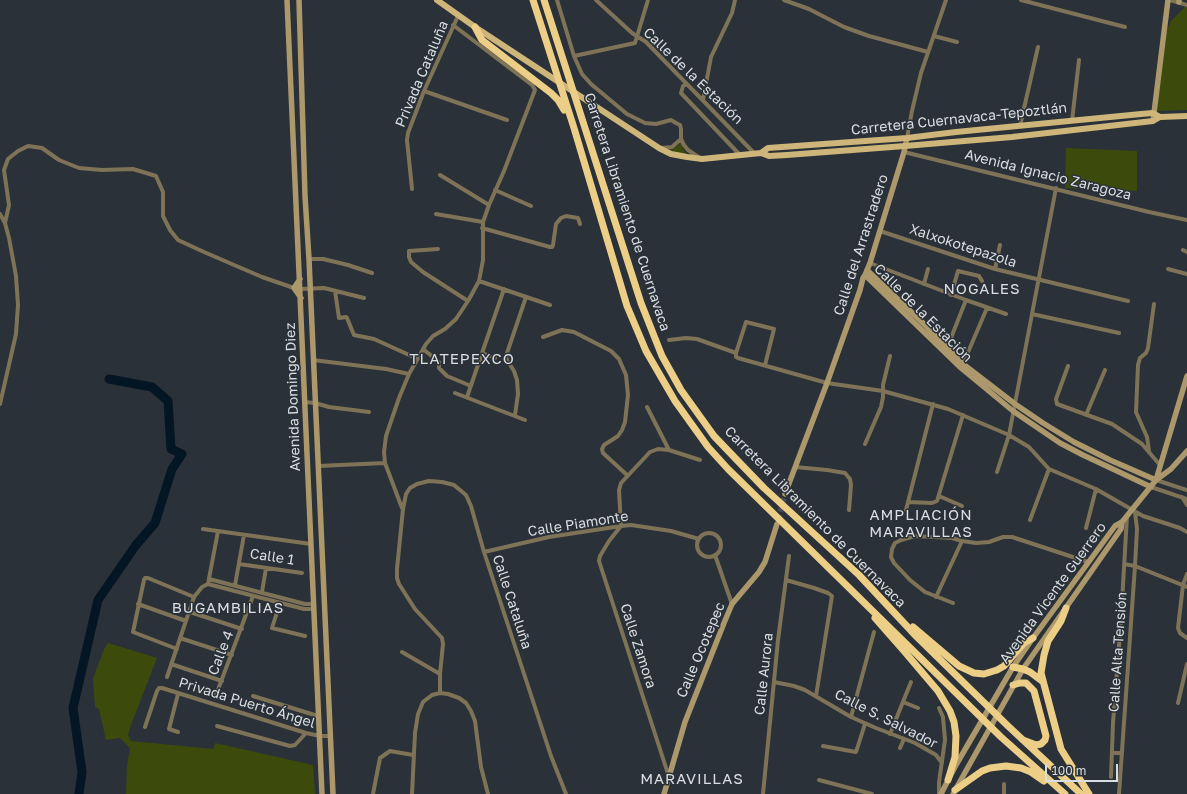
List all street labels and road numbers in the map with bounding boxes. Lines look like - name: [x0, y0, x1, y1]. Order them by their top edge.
- street label: Privada Cataluña: [392, 18, 452, 130]
- street label: Calle de la Estación: [640, 24, 746, 128]
- street label: Carretera Libramiento de Cuernavaca: [580, 91, 674, 333]
- street label: Carretera Cuernavaca-Tepoztlán: [850, 99, 1068, 139]
- street label: Avenida Ignacio Zaragoza: [963, 146, 1133, 204]
- street label: Calle del Arrastradero: [830, 172, 892, 318]
- street label: Xalxokotepazola: [907, 221, 1019, 271]
- street label: Calle de la Estación: [870, 260, 976, 366]
- street label: Avenida Domingo Diez: [282, 322, 304, 472]
- street label: Carretera Libramiento de Cuernavaca: [721, 423, 909, 611]
- street label: Calle Piamonte: [526, 508, 630, 540]
- street label: Avenida Vicente Guerrero: [996, 519, 1110, 667]
- street label: Calle 1: [249, 545, 295, 569]
- street label: Calle Cataluña: [489, 553, 535, 651]
- street label: Calle Alta Tensión: [1105, 591, 1131, 713]
- street label: Calle Ocotepec: [673, 600, 729, 700]
- street label: Calle Zamora: [616, 601, 660, 691]
- street label: Calle 4: [205, 628, 237, 678]
- street label: Calle Aurora: [751, 632, 777, 716]
- street label: Privada Puerto Ángel: [177, 674, 317, 732]
- street label: Calle S. Salvador: [832, 686, 940, 752]

